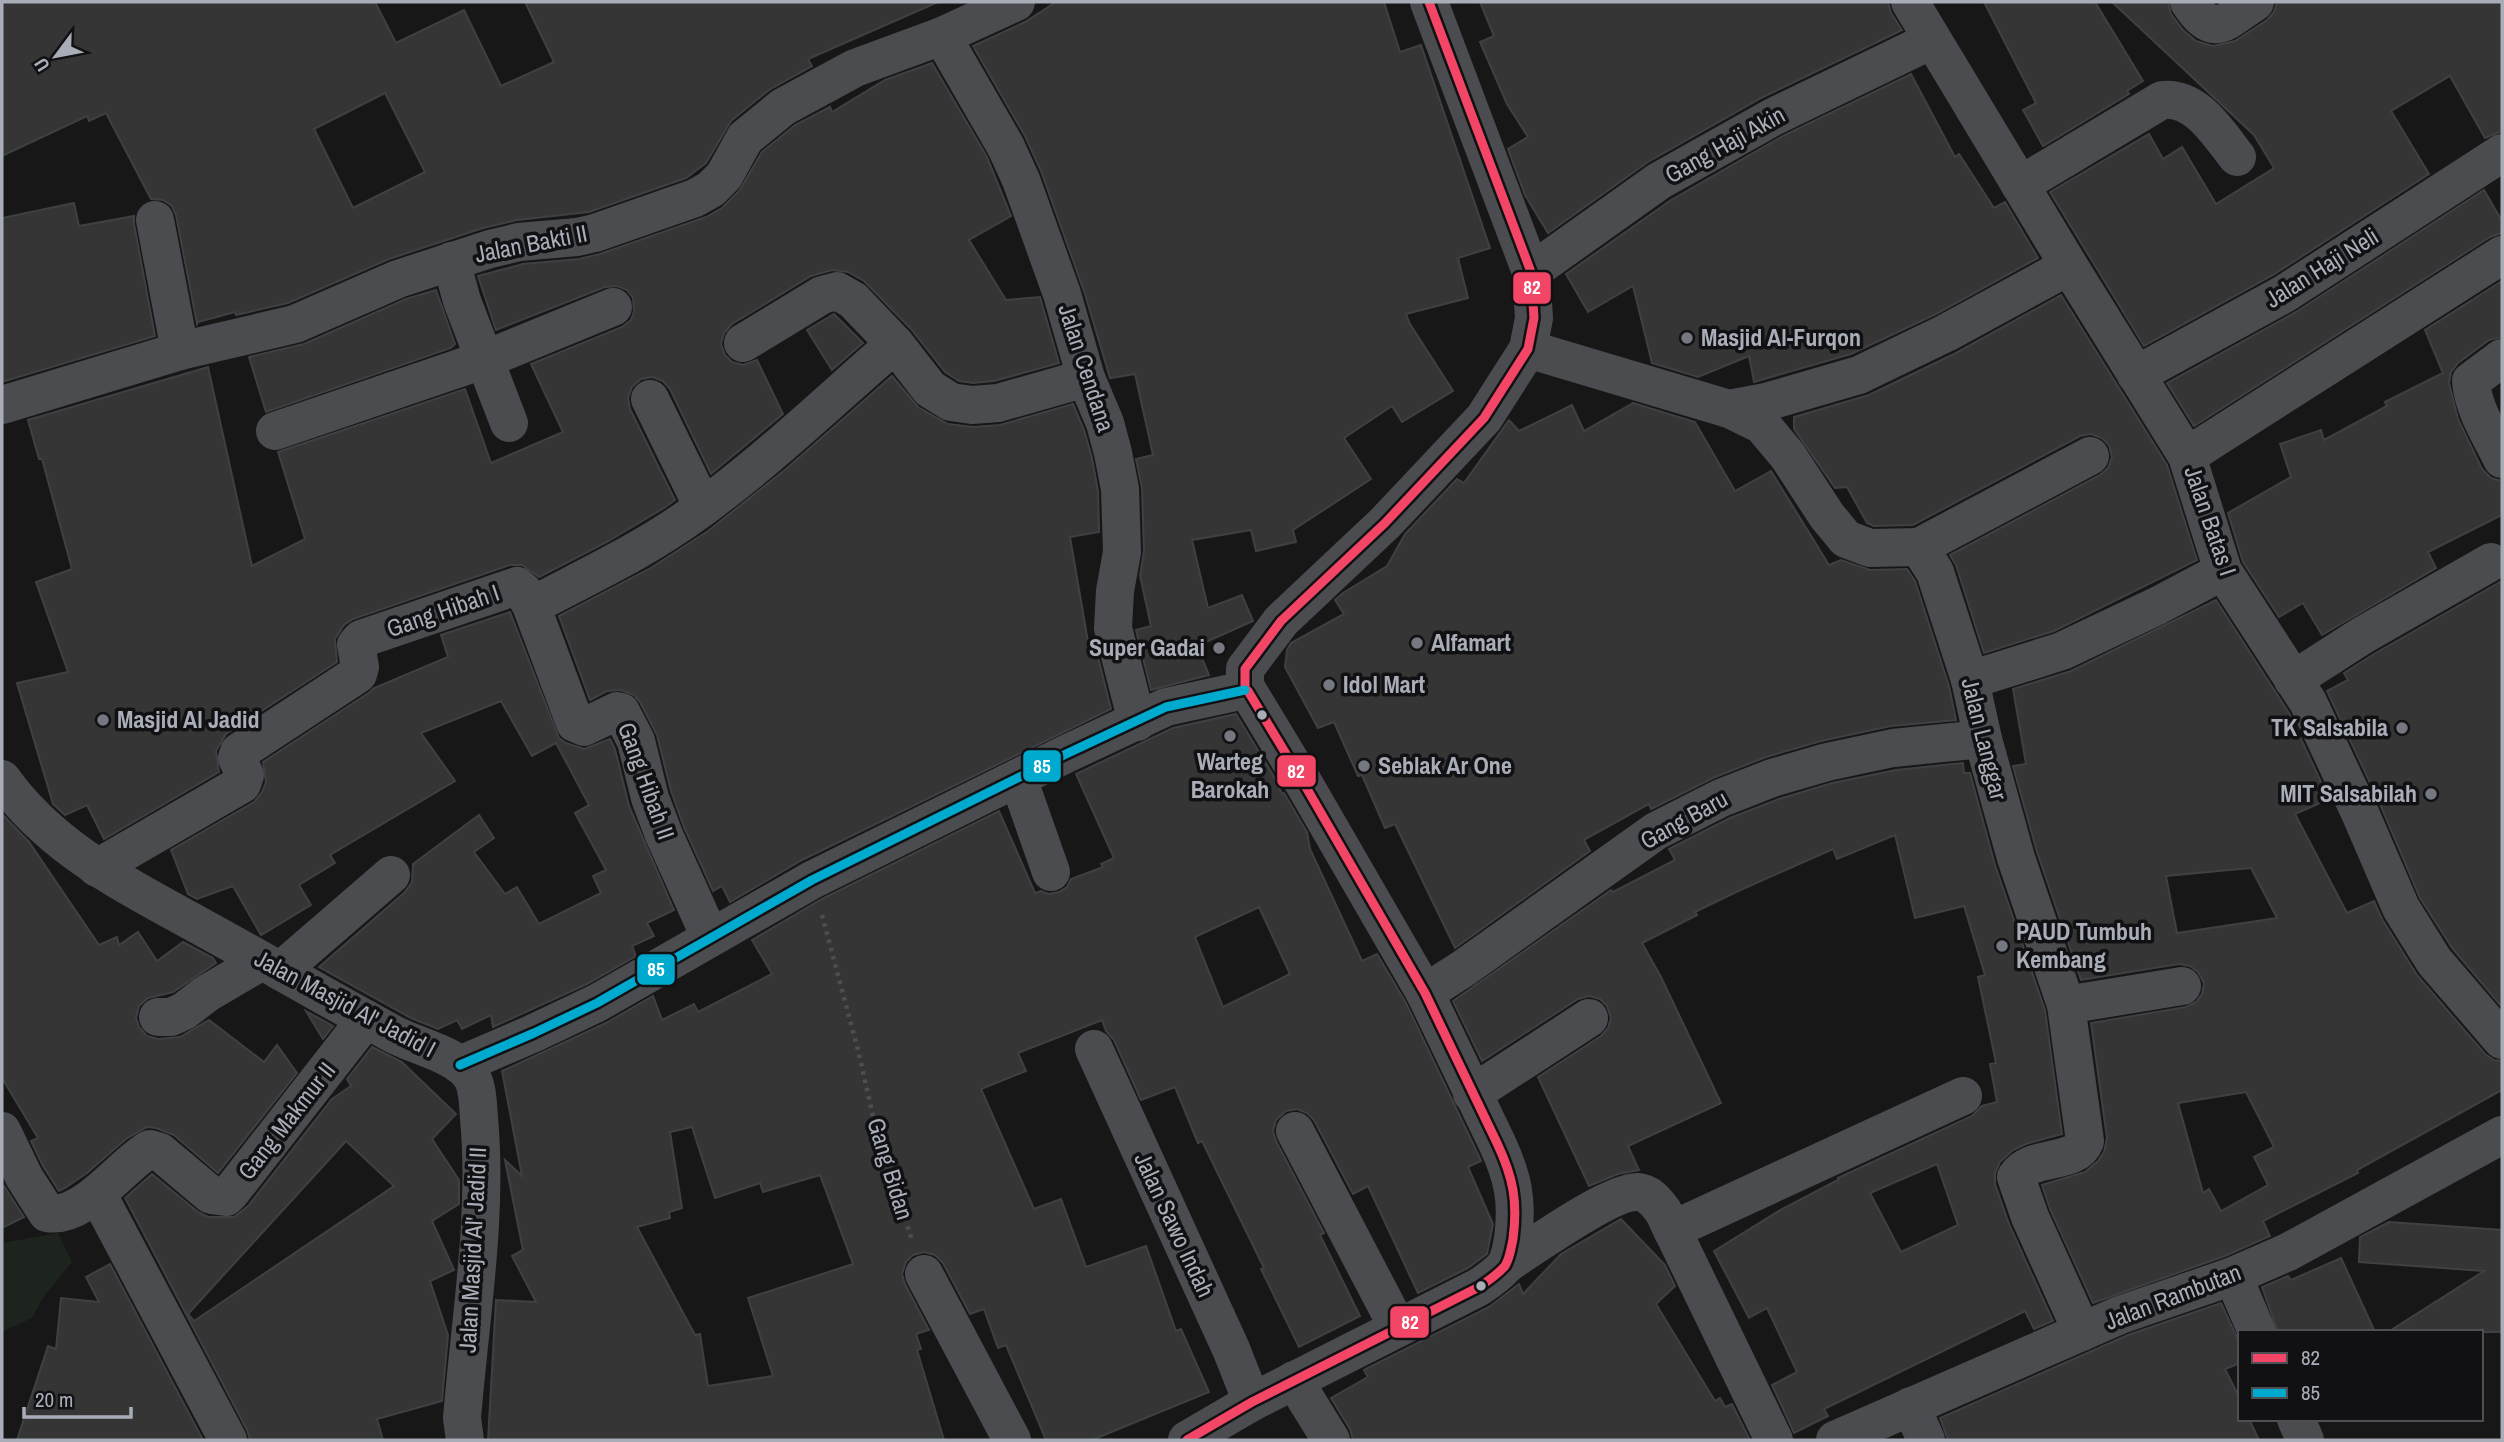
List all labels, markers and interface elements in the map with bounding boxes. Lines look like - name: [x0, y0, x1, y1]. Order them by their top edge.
- north arrow: [21, 21, 91, 91]
- text: U: [28, 53, 56, 77]
- street label: Gang Haji Akin: [1659, 98, 1790, 190]
- street label: Jalan Bakti II: [472, 216, 590, 270]
- street label: Jalan Haji Neli: [2259, 220, 2384, 315]
- line badge: 82: [1512, 271, 1552, 305]
- text: 82: [1523, 274, 1541, 300]
- street label: Jalan Cendana: [1051, 300, 1123, 436]
- place label: Masjid Al-Furqon: [1701, 321, 1861, 353]
- marker: Masjid Al-Furqon: [1679, 330, 1695, 346]
- street label: Jalan Batas I: [2177, 462, 2245, 580]
- street label: Gang Hibah I: [382, 576, 503, 644]
- place label: Alfamart: [1431, 626, 1511, 658]
- place label: Super Gadai: [1089, 631, 1205, 663]
- marker: Alfamart: [1409, 635, 1425, 651]
- marker: Super Gadai: [1211, 640, 1227, 656]
- place label: Idol Mart: [1343, 668, 1425, 700]
- street label: Jalan Langgar: [1954, 674, 2016, 804]
- marker: Idol Mart: [1321, 677, 1337, 693]
- place label: Masjid Al Jadid: [117, 703, 260, 735]
- unlabelled marker: [1255, 708, 1269, 722]
- place label: TK Salsabila: [2271, 711, 2388, 743]
- marker: Masjid Al Jadid: [95, 712, 111, 728]
- street label: Gang Hibah II: [611, 718, 683, 844]
- marker: TK Salsabila: [2394, 720, 2410, 736]
- marker: Warteg Barokah: [1222, 728, 1238, 744]
- place label: Warteg Barokah: [1191, 745, 1269, 805]
- line badge: 85: [1022, 749, 1062, 783]
- place label: Seblak Ar One: [1378, 749, 1512, 781]
- text: 85: [1033, 753, 1051, 779]
- line badge: 82: [1276, 754, 1317, 788]
- text: 82: [1287, 758, 1305, 784]
- marker: Seblak Ar One: [1356, 758, 1372, 774]
- place label: MIT Salsabilah: [2280, 777, 2417, 809]
- street label: Gang Baru: [1634, 782, 1733, 856]
- marker: MIT Salsabilah: [2423, 786, 2439, 802]
- place label: PAUD Tumbuh Kembang: [2016, 915, 2152, 975]
- marker: PAUD Tumbuh Kembang: [1994, 938, 2010, 954]
- street label: Jalan Masjid Al' Jadid I: [249, 942, 442, 1064]
- line badge: 85: [636, 953, 676, 986]
- text: 85: [647, 956, 665, 982]
- street label: Gang Makmur II: [230, 1055, 342, 1186]
- street label: Gang Bidan: [860, 1114, 922, 1224]
- street label: Jalan Masjid Al' Jadid II: [451, 1146, 493, 1354]
- street label: Jalan Sawo Indah: [1127, 1147, 1222, 1302]
- street label: Jalan Rambutan: [2100, 1255, 2245, 1337]
- unlabelled marker: [1474, 1279, 1488, 1293]
- line badge: 82: [1389, 1305, 1430, 1339]
- text: 82: [1401, 1309, 1419, 1335]
- legend: [2238, 1330, 2483, 1421]
- text: 82: [2301, 1343, 2320, 1372]
- scale bar: [24, 1376, 131, 1420]
- text: 85: [2301, 1378, 2320, 1407]
- text: 20 m: [35, 1385, 73, 1414]

